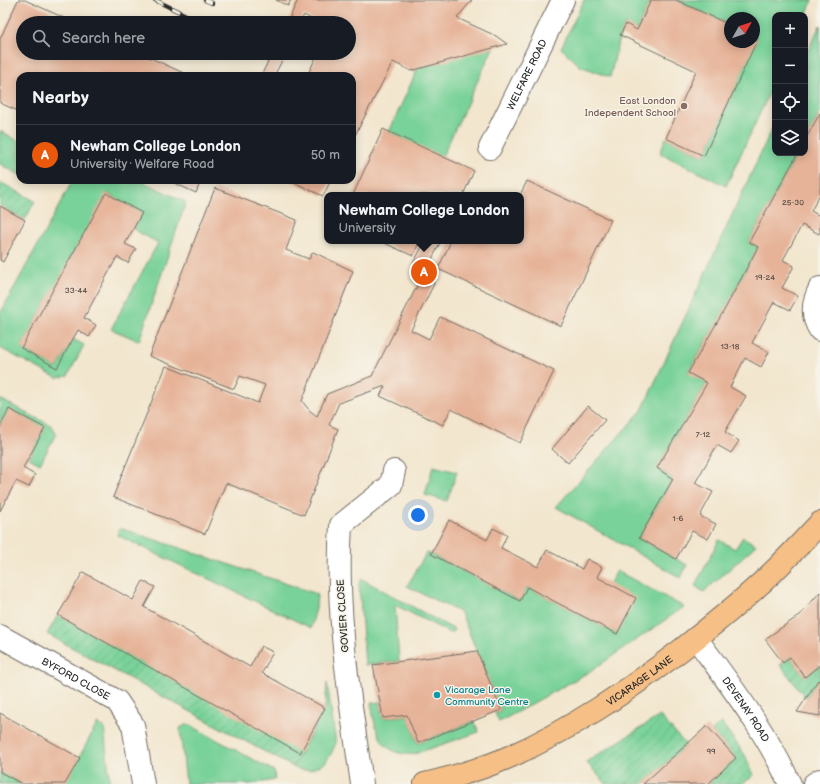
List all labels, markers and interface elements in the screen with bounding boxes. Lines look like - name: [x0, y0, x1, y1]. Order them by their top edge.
- north arrow: [724, 12, 760, 48]
- map controls: [772, 12, 808, 156]
- button: +: [772, 12, 808, 48]
- search box: [16, 16, 356, 60]
- icon: search: [30, 27, 52, 49]
- text: Search here: [62, 29, 145, 48]
- street label: WELFARE ROAD: [505, 38, 550, 112]
- button: −: [772, 48, 808, 84]
- button: locate: [772, 84, 808, 120]
- text: Nearby: [32, 88, 89, 108]
- place label: East London Independent School: [585, 95, 676, 119]
- marker: East London Independent School: [679, 101, 689, 111]
- button: layers: [772, 120, 808, 156]
- text: Newham College London: [70, 137, 241, 156]
- text: A: [41, 147, 49, 163]
- text: 50 m: [311, 147, 340, 163]
- text: University · Welfare Road: [70, 156, 214, 172]
- popup: [324, 192, 524, 244]
- house number: 25-30: [782, 198, 804, 207]
- text: Newham College London: [339, 201, 509, 220]
- text: University: [339, 220, 396, 236]
- pin: A: [411, 257, 437, 287]
- house number: 19-24: [755, 273, 775, 282]
- house number: 33-44: [65, 286, 87, 295]
- house number: 13-18: [721, 342, 740, 351]
- house number: 7-12: [696, 430, 711, 439]
- your location: [408, 505, 428, 525]
- house number: 1-6: [673, 514, 684, 523]
- street label: GOVIER CLOSE: [334, 578, 352, 653]
- street label: VICARAGE LANE: [605, 653, 676, 709]
- street label: BYFORD CLOSE: [39, 655, 112, 703]
- street label: DEVENAY ROAD: [719, 675, 771, 744]
- place label: Vicarage Lane Community Centre: [445, 684, 529, 708]
- marker: Vicarage Lane Community Centre: [432, 690, 442, 700]
- house number: 99: [706, 747, 716, 756]

